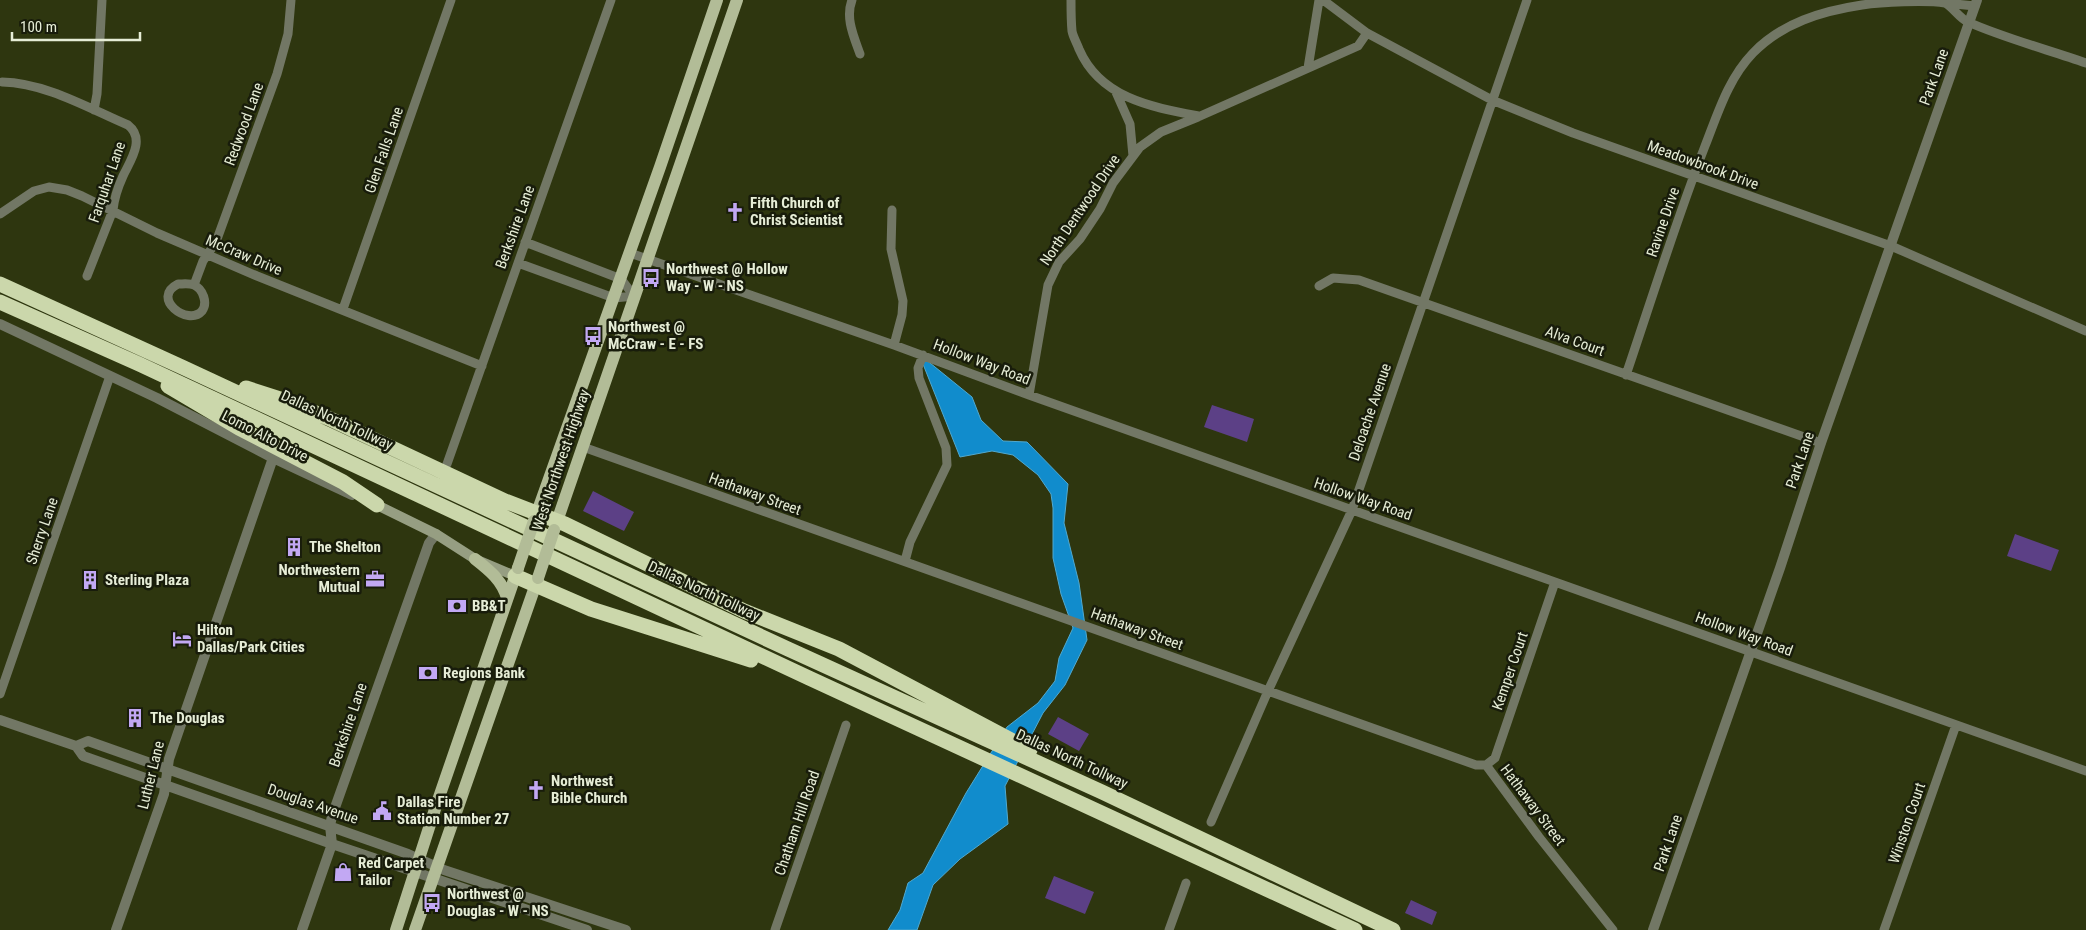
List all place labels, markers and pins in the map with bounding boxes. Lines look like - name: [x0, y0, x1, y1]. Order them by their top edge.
- place label: Fifth Church of Christ Scientist: [750, 194, 843, 229]
- church icon: Fifth Church of Christ Scientist: [724, 201, 746, 223]
- place label: Northwest @ Hollow Way - W - NS: [666, 260, 788, 295]
- bus stop icon: Northwest @ Hollow Way - W - NS: [640, 267, 662, 289]
- place label: Northwest @ McCraw - E - FS: [608, 318, 703, 353]
- bus stop icon: Northwest @ McCraw - E - FS: [582, 325, 604, 347]
- building icon: The Shelton: [283, 536, 305, 558]
- place label: The Shelton: [309, 538, 381, 556]
- place label: Northwestern Mutual: [278, 561, 360, 596]
- office icon: Northwestern Mutual: [364, 568, 386, 590]
- building icon: Sterling Plaza: [79, 569, 101, 591]
- place label: Sterling Plaza: [105, 571, 189, 589]
- bank icon: BB&T: [446, 595, 468, 617]
- place label: BB&T: [472, 597, 506, 615]
- place label: Hilton Dallas/Park Cities: [197, 621, 305, 656]
- hotel icon: Hilton Dallas/Park Cities: [171, 628, 193, 650]
- bank icon: Regions Bank: [417, 662, 439, 684]
- place label: Regions Bank: [443, 664, 526, 682]
- building icon: The Douglas: [124, 707, 146, 729]
- place label: The Douglas: [150, 709, 225, 727]
- place label: Northwest Bible Church: [551, 772, 627, 807]
- church icon: Northwest Bible Church: [525, 779, 547, 801]
- place label: Dallas Fire Station Number 27: [397, 793, 509, 828]
- public building icon: Dallas Fire Station Number 27: [371, 800, 393, 822]
- place label: Red Carpet Tailor: [358, 854, 425, 889]
- shop icon: Red Carpet Tailor: [332, 861, 354, 883]
- place label: Northwest @ Douglas - W - NS: [447, 885, 549, 920]
- bus stop icon: Northwest @ Douglas - W - NS: [421, 892, 443, 914]

